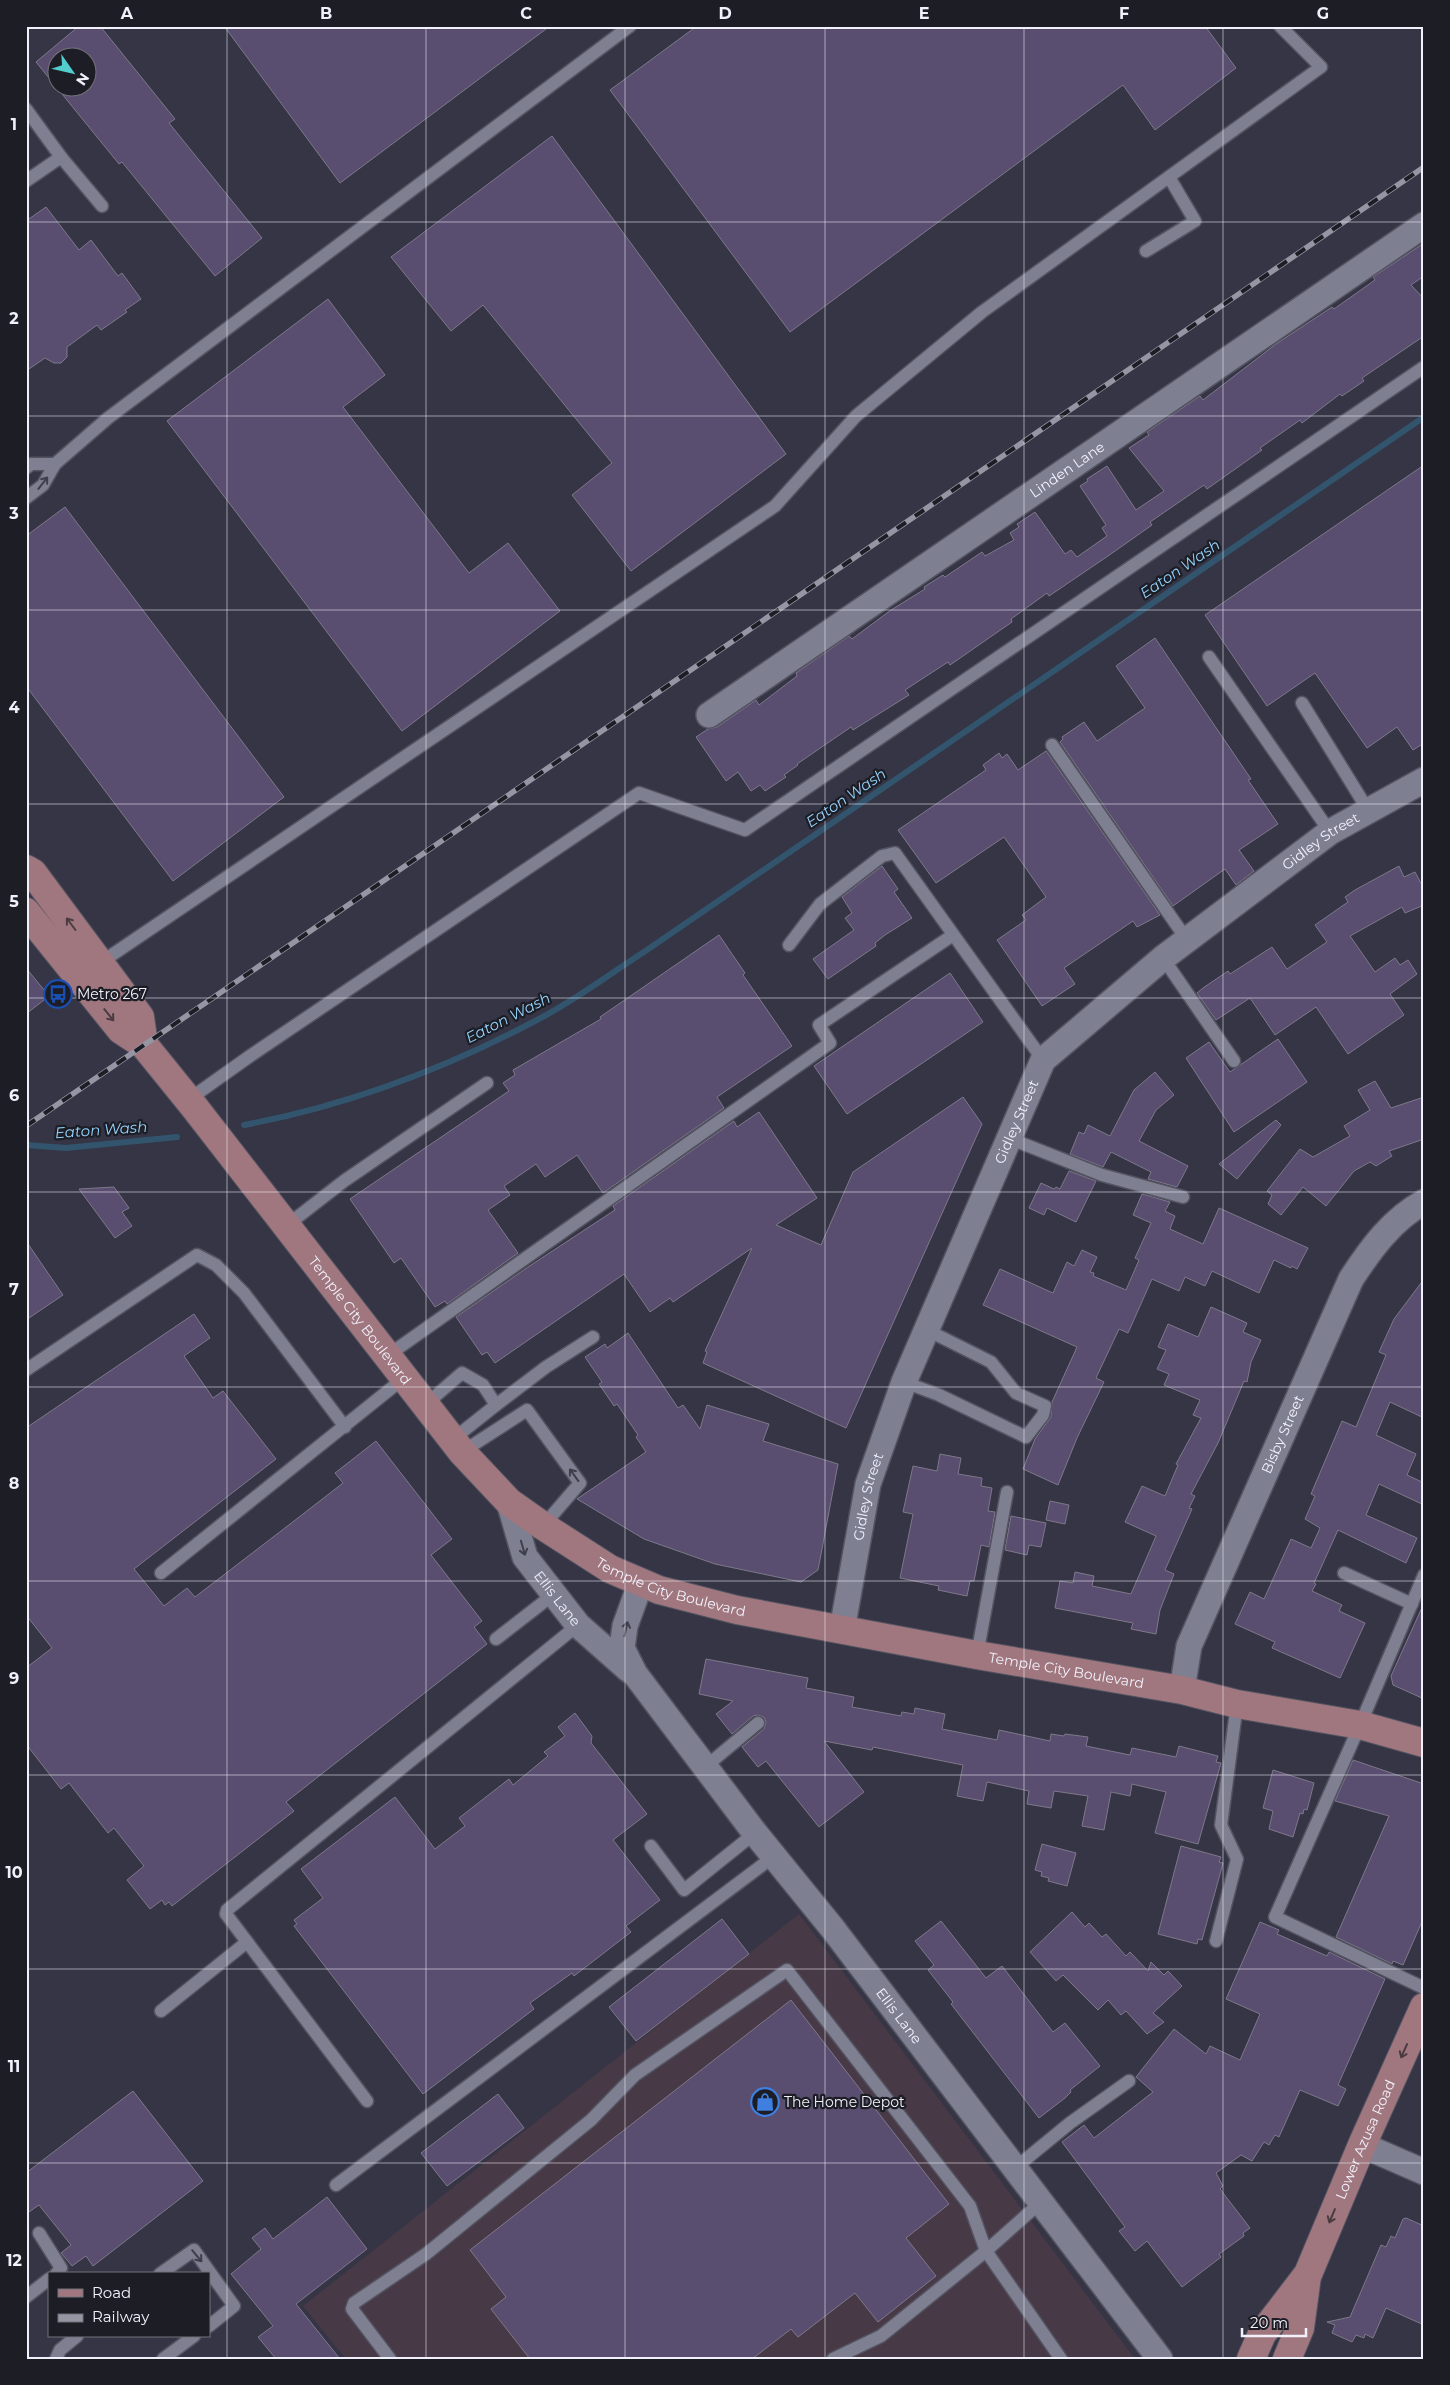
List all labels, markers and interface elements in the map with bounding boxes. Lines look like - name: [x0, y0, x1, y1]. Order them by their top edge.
- text: A: [120, 4, 134, 23]
- text: B: [320, 4, 332, 23]
- text: C: [520, 4, 532, 23]
- text: D: [718, 4, 732, 23]
- text: E: [919, 4, 929, 23]
- text: F: [1119, 4, 1129, 23]
- text: G: [1317, 4, 1329, 23]
- north arrow: [48, 48, 98, 98]
- text: N: [72, 70, 93, 89]
- text: 1: [11, 115, 17, 134]
- text: 2: [9, 309, 19, 328]
- street label: Linden Lane: [1026, 438, 1108, 502]
- one-way arrow: [38, 476, 48, 490]
- text: 3: [8, 504, 19, 523]
- water label: Eaton Wash: [1136, 535, 1223, 602]
- text: 4: [8, 698, 20, 717]
- water label: Eaton Wash: [802, 764, 889, 831]
- street label: Gidley Street: [1278, 808, 1363, 874]
- text: 5: [9, 892, 19, 911]
- one-way arrow: [66, 917, 76, 931]
- bus stop icon: Metro 267: [43, 979, 73, 1009]
- place label: Metro 267: [77, 985, 147, 1003]
- water label: Eaton Wash: [462, 988, 553, 1047]
- one-way arrow: [103, 1008, 114, 1021]
- street label: Gidley Street: [990, 1077, 1043, 1167]
- text: 6: [9, 1086, 19, 1105]
- water label: Eaton Wash: [54, 1117, 148, 1142]
- street label: Temple City Boulevard: [305, 1253, 415, 1388]
- text: 7: [9, 1280, 19, 1299]
- street label: Bisby Street: [1257, 1392, 1308, 1476]
- street label: Gidley Street: [849, 1450, 887, 1542]
- one-way arrow: [569, 1469, 579, 1483]
- text: 8: [9, 1474, 19, 1493]
- one-way arrow: [518, 1540, 528, 1556]
- street label: Temple City Boulevard: [592, 1553, 747, 1620]
- street label: Ellis Lane: [530, 1567, 585, 1630]
- one-way arrow: [622, 1621, 631, 1637]
- street label: Temple City Boulevard: [987, 1648, 1146, 1692]
- text: 9: [9, 1669, 19, 1688]
- text: 10: [5, 1863, 23, 1882]
- street label: Ellis Lane: [872, 1984, 926, 2047]
- one-way arrow: [1398, 2043, 1408, 2058]
- text: 11: [8, 2057, 20, 2076]
- street label: Lower Azusa Road: [1331, 2077, 1399, 2202]
- shop icon: The Home Depot: [750, 2087, 780, 2117]
- place label: The Home Depot: [784, 2093, 905, 2111]
- one-way arrow: [1326, 2208, 1336, 2223]
- one-way arrow: [192, 2250, 203, 2263]
- text: 12: [6, 2251, 22, 2270]
- legend: [48, 2272, 210, 2338]
- text: Road: [92, 2283, 131, 2302]
- scale bar: [1242, 2305, 1306, 2337]
- text: Railway: [92, 2307, 150, 2326]
- text: 20 m: [1250, 2313, 1288, 2332]

